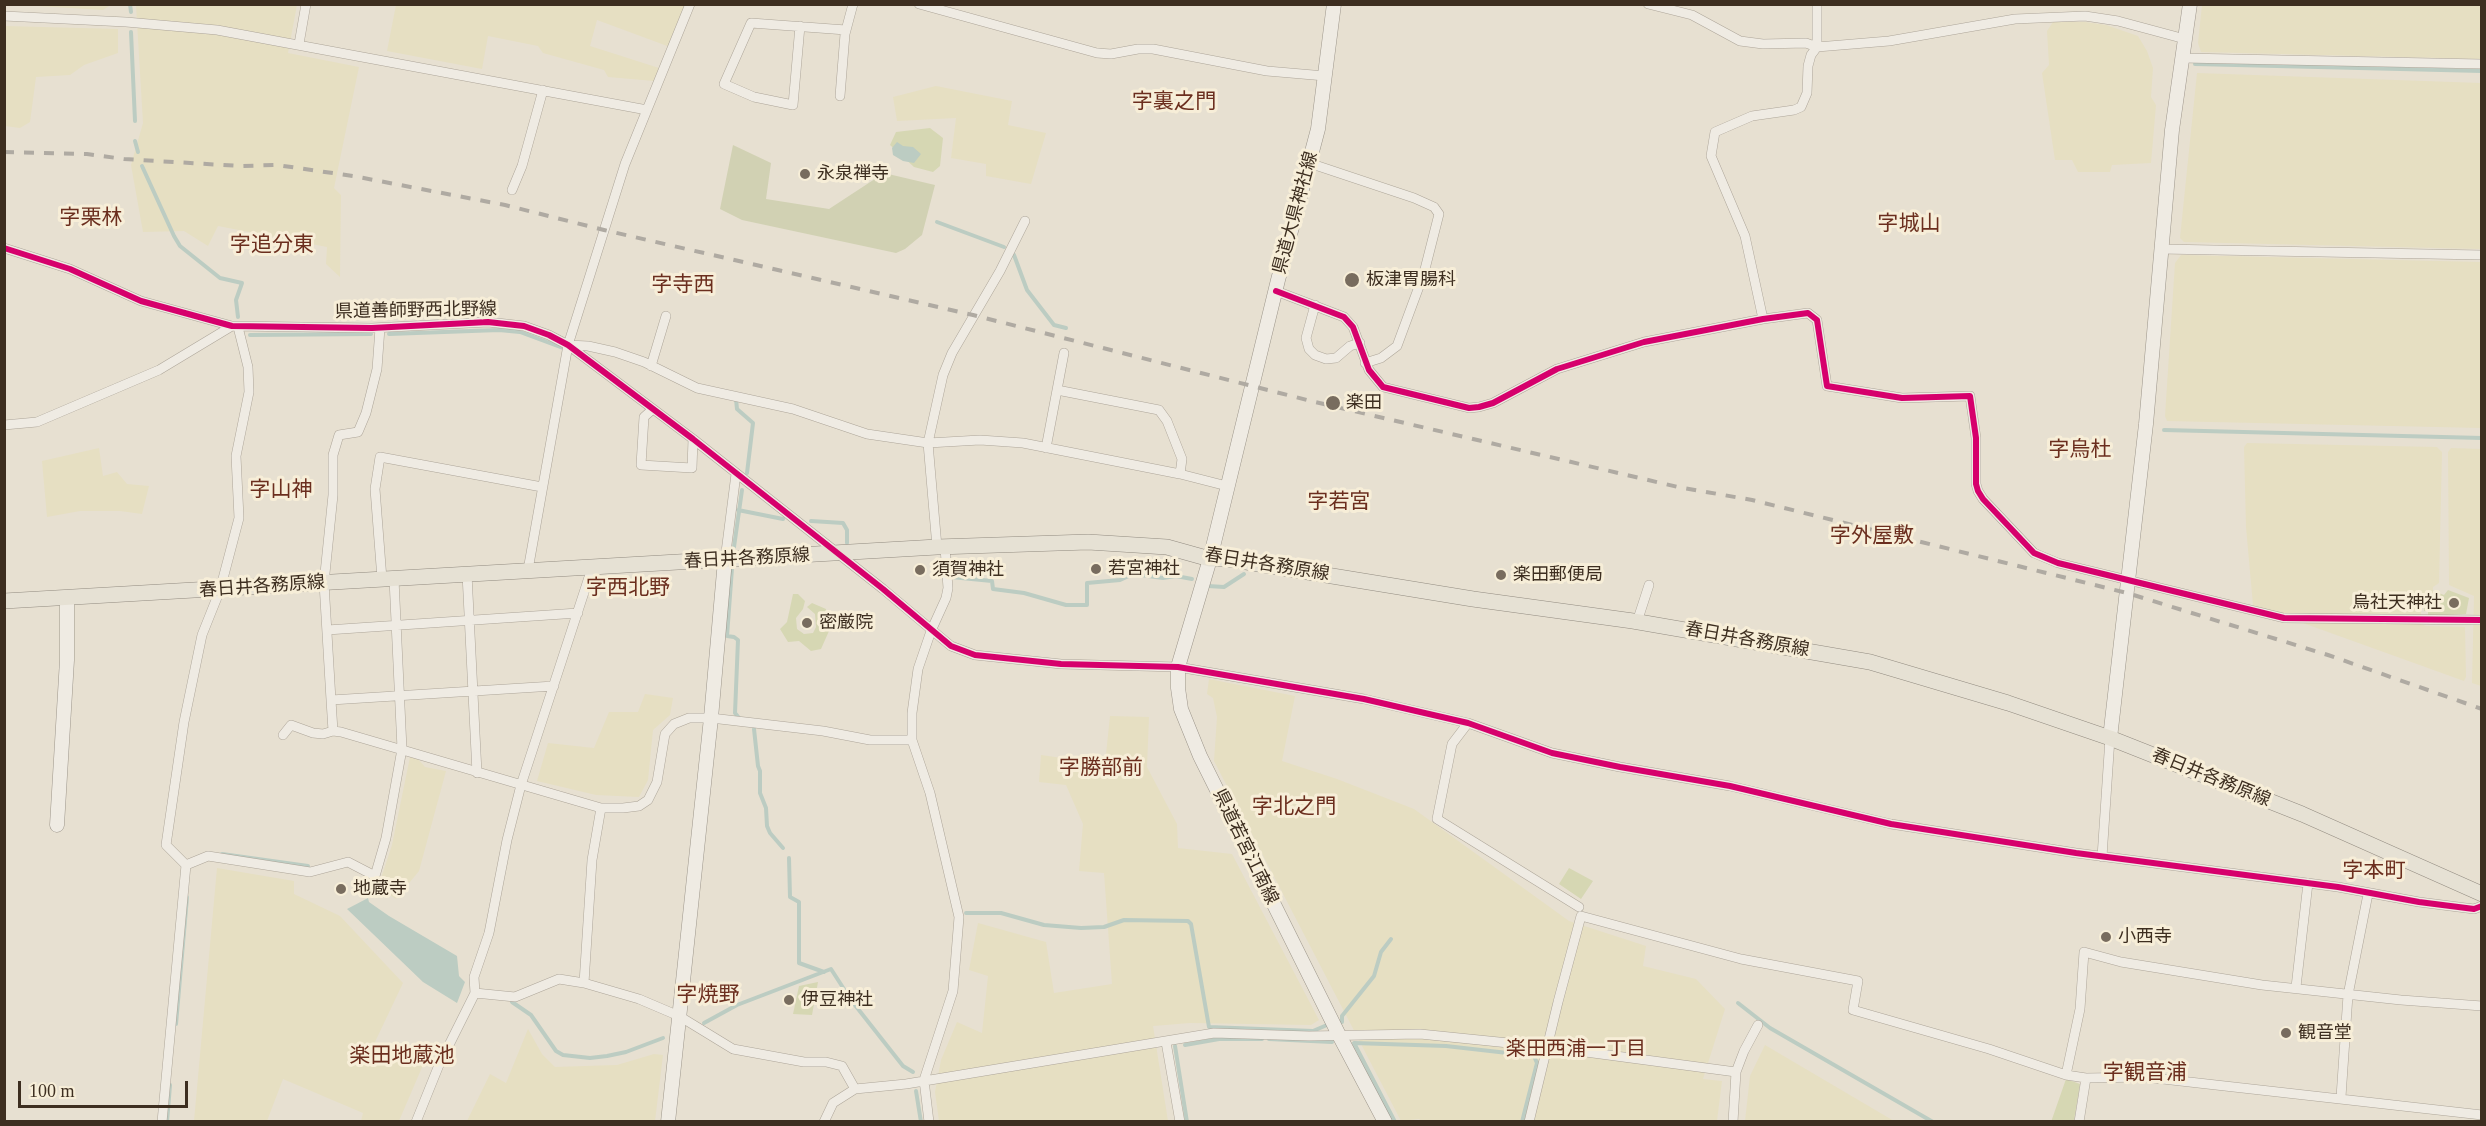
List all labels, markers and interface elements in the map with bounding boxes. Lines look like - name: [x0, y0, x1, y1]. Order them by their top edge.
- district label: 字裏之門: [1132, 89, 1216, 115]
- street label: 県道大県神社線: [1269, 149, 1323, 277]
- place label: 永泉禅寺: [817, 163, 889, 185]
- marker: 永泉禅寺: [798, 167, 812, 181]
- district label: 字栗林: [60, 205, 122, 231]
- district label: 字城山: [1878, 211, 1940, 237]
- district label: 字追分東: [230, 232, 314, 258]
- place label: 板津胃腸科: [1366, 269, 1456, 291]
- marker: 板津胃腸科: [1343, 271, 1361, 289]
- district label: 字寺西: [652, 272, 714, 298]
- street label: 県道善師野西北野線: [335, 299, 497, 323]
- place label: 楽田: [1346, 392, 1382, 414]
- marker: 楽田: [1324, 394, 1342, 412]
- district label: 字烏杜: [2049, 437, 2111, 463]
- district label: 字山神: [250, 477, 312, 503]
- district label: 字若宮: [1308, 489, 1370, 515]
- district label: 字外屋敷: [1830, 523, 1914, 549]
- street label: 春日井各務原線: [1203, 544, 1331, 586]
- street label: 春日井各務原線: [684, 545, 810, 573]
- place label: 若宮神社: [1108, 558, 1180, 580]
- place label: 須賀神社: [932, 559, 1004, 581]
- marker: 若宮神社: [1089, 562, 1103, 576]
- marker: 須賀神社: [913, 563, 927, 577]
- place label: 楽田郵便局: [1513, 564, 1603, 586]
- marker: 楽田郵便局: [1494, 568, 1508, 582]
- street label: 春日井各務原線: [198, 572, 326, 602]
- district label: 字西北野: [586, 575, 670, 601]
- place label: 烏社天神社: [2352, 592, 2442, 614]
- marker: 烏社天神社: [2447, 596, 2461, 610]
- place label: 密厳院: [819, 612, 873, 634]
- marker: 密厳院: [800, 616, 814, 630]
- street label: 春日井各務原線: [1683, 618, 1811, 662]
- street label: 春日井各務原線: [2149, 744, 2273, 812]
- district label: 字勝部前: [1059, 755, 1143, 781]
- street label: 県道若宮江南線: [1208, 786, 1282, 908]
- district label: 字北之門: [1252, 794, 1336, 820]
- district label: 字本町: [2343, 858, 2405, 884]
- place label: 地蔵寺: [353, 878, 407, 900]
- marker: 地蔵寺: [334, 882, 348, 896]
- place label: 小西寺: [2118, 926, 2172, 948]
- marker: 小西寺: [2099, 930, 2113, 944]
- district label: 字焼野: [677, 982, 739, 1008]
- place label: 伊豆神社: [801, 989, 873, 1011]
- marker: 伊豆神社: [782, 993, 796, 1007]
- place label: 観音堂: [2298, 1022, 2352, 1044]
- marker: 観音堂: [2279, 1026, 2293, 1040]
- district label: 楽田西浦一丁目: [1506, 1038, 1646, 1062]
- district label: 楽田地蔵池: [350, 1043, 454, 1069]
- district label: 字観音浦: [2103, 1060, 2187, 1086]
- scale bar: [21, 1069, 190, 1107]
- text: 100 m: [29, 1081, 75, 1101]

